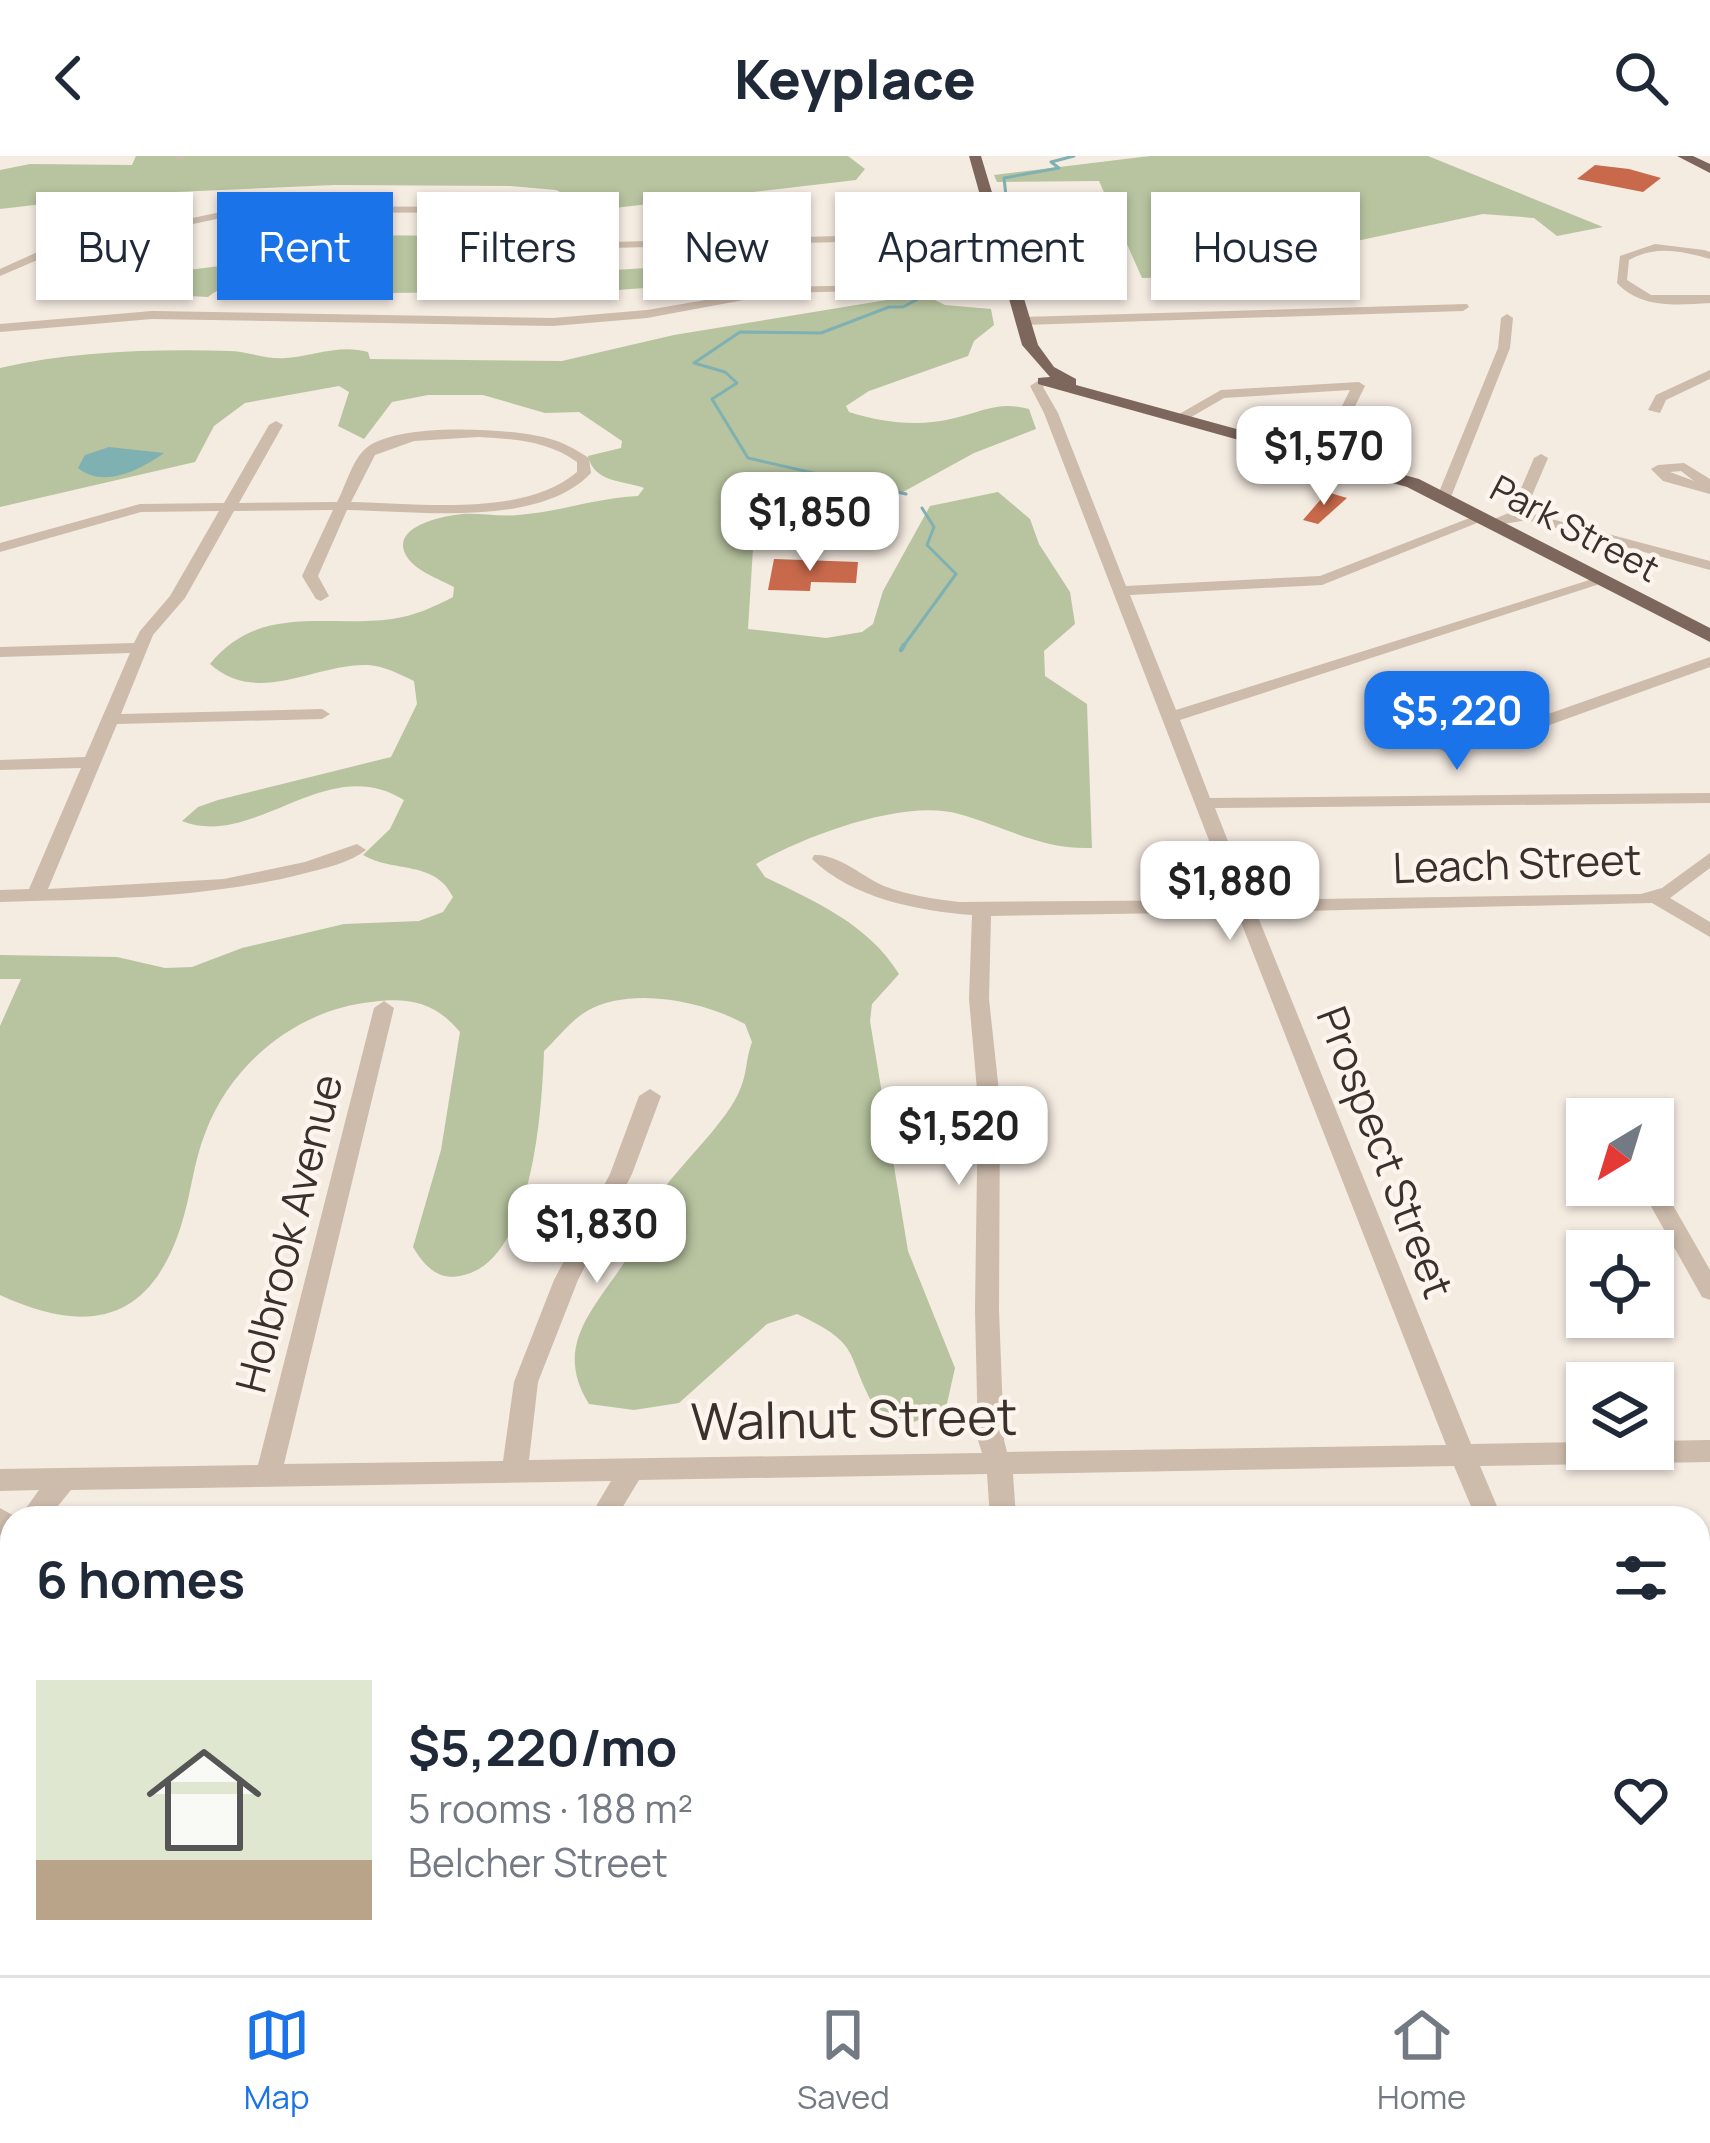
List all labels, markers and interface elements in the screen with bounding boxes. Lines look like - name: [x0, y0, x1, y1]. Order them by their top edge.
- text: Keyplace: [734, 41, 976, 115]
- icon: back: [36, 45, 102, 111]
- icon: search: [1608, 45, 1674, 111]
- chip: Buy: [36, 192, 193, 300]
- chip: Rent: [217, 192, 393, 300]
- chip: Filters: [417, 192, 619, 300]
- chip: New: [643, 192, 811, 300]
- chip: Apartment: [835, 192, 1127, 300]
- chip: House: [1151, 192, 1360, 300]
- pin: $1,570: [1226, 406, 1422, 508]
- text: $1,570: [1263, 418, 1385, 472]
- street label: Park Street: [1482, 463, 1668, 593]
- pin: $1,850: [712, 472, 908, 574]
- text: $1,850: [748, 484, 872, 538]
- pin: $5,220: [1359, 671, 1555, 773]
- text: $5,220: [1391, 683, 1523, 737]
- street label: Leach Street: [1392, 830, 1642, 896]
- pin: $1,880: [1132, 841, 1328, 943]
- text: $1,880: [1167, 853, 1293, 907]
- street label: Prospect Street: [1304, 998, 1468, 1306]
- street label: Holbrook Avenue: [220, 1068, 356, 1398]
- pin: $1,520: [861, 1086, 1057, 1188]
- text: $1,520: [898, 1098, 1020, 1152]
- north arrow: [1566, 1098, 1674, 1206]
- map controls: [1566, 1098, 1674, 1470]
- pin: $1,830: [499, 1184, 695, 1286]
- text: $1,830: [535, 1196, 659, 1250]
- button: locate: [1566, 1230, 1674, 1338]
- button: layers: [1566, 1362, 1674, 1470]
- street label: Walnut Street: [690, 1381, 1018, 1455]
- text: 6 homes: [36, 1544, 245, 1613]
- icon: filters: [1608, 1545, 1674, 1611]
- text: $5,220/mo: [408, 1712, 677, 1781]
- icon: home: [132, 1728, 276, 1872]
- icon: heart: [1608, 1767, 1674, 1833]
- text: 5 rooms · 188 m²: [408, 1781, 693, 1835]
- text: Belcher Street: [408, 1835, 668, 1889]
- tab: Map: [244, 2002, 310, 2119]
- tab: Saved: [797, 2002, 890, 2119]
- tab: Home: [1377, 2002, 1466, 2119]

